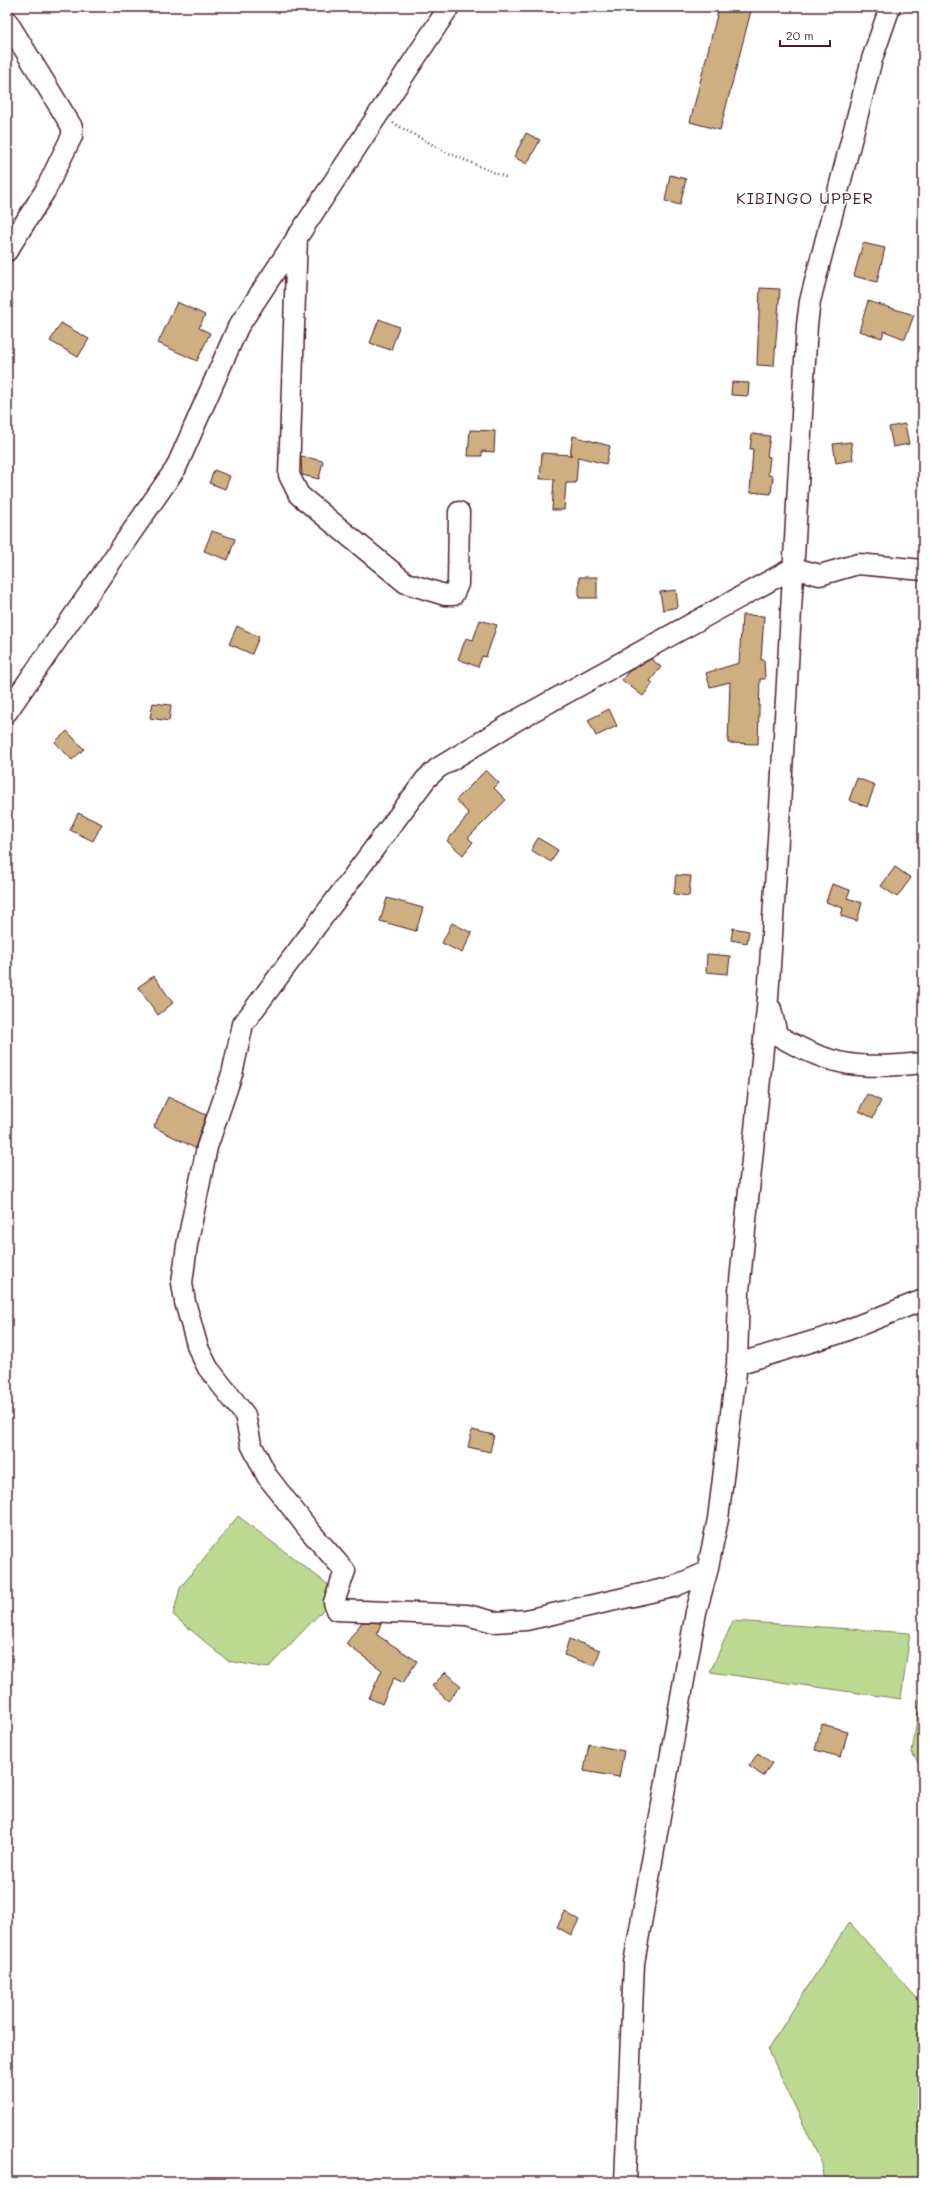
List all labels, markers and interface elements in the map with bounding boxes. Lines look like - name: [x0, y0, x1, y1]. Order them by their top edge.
- scale bar: [780, 22, 830, 48]
- text: 20 m: [786, 27, 814, 43]
- district label: KIBINGO UPPER: [736, 187, 874, 208]

